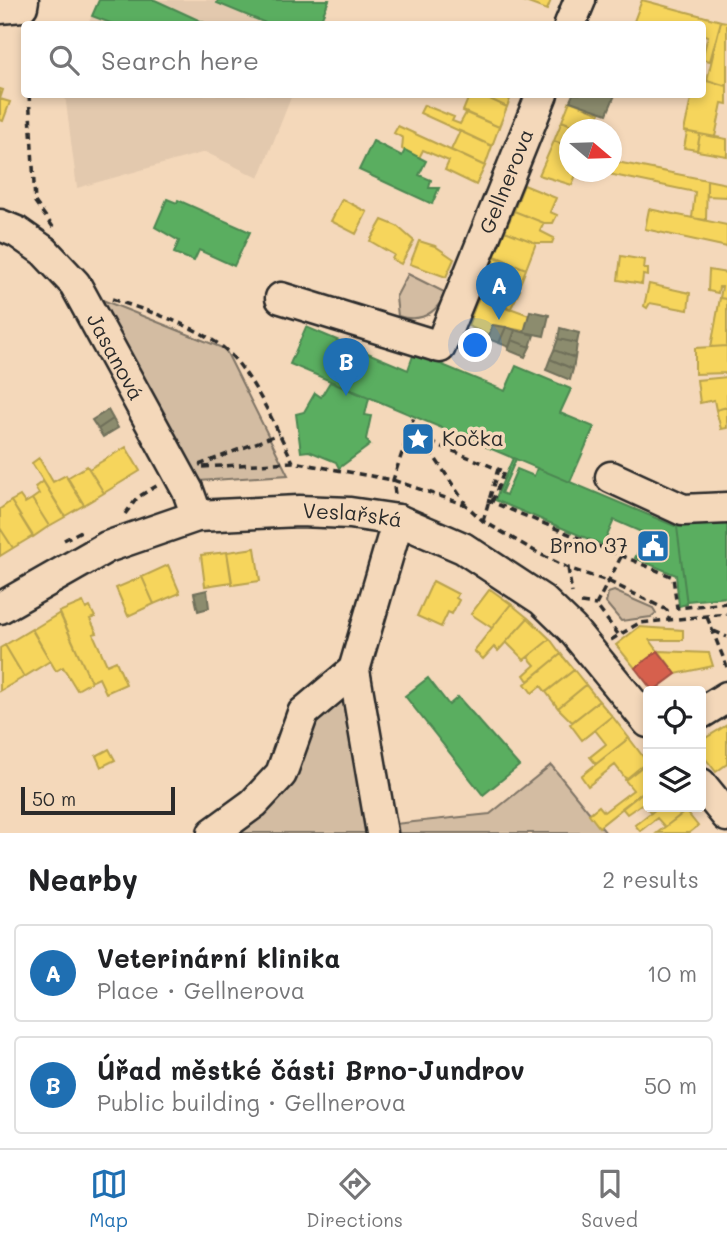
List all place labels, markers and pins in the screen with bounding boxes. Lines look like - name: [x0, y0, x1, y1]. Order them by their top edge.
- pin: A: [476, 262, 522, 320]
- pin: B: [323, 338, 369, 396]
- place icon: Kočka: [399, 420, 437, 458]
- place label: Kočka: [442, 424, 504, 451]
- public building icon: Brno 37: [634, 527, 672, 565]
- place label: Brno 37: [550, 531, 628, 558]

